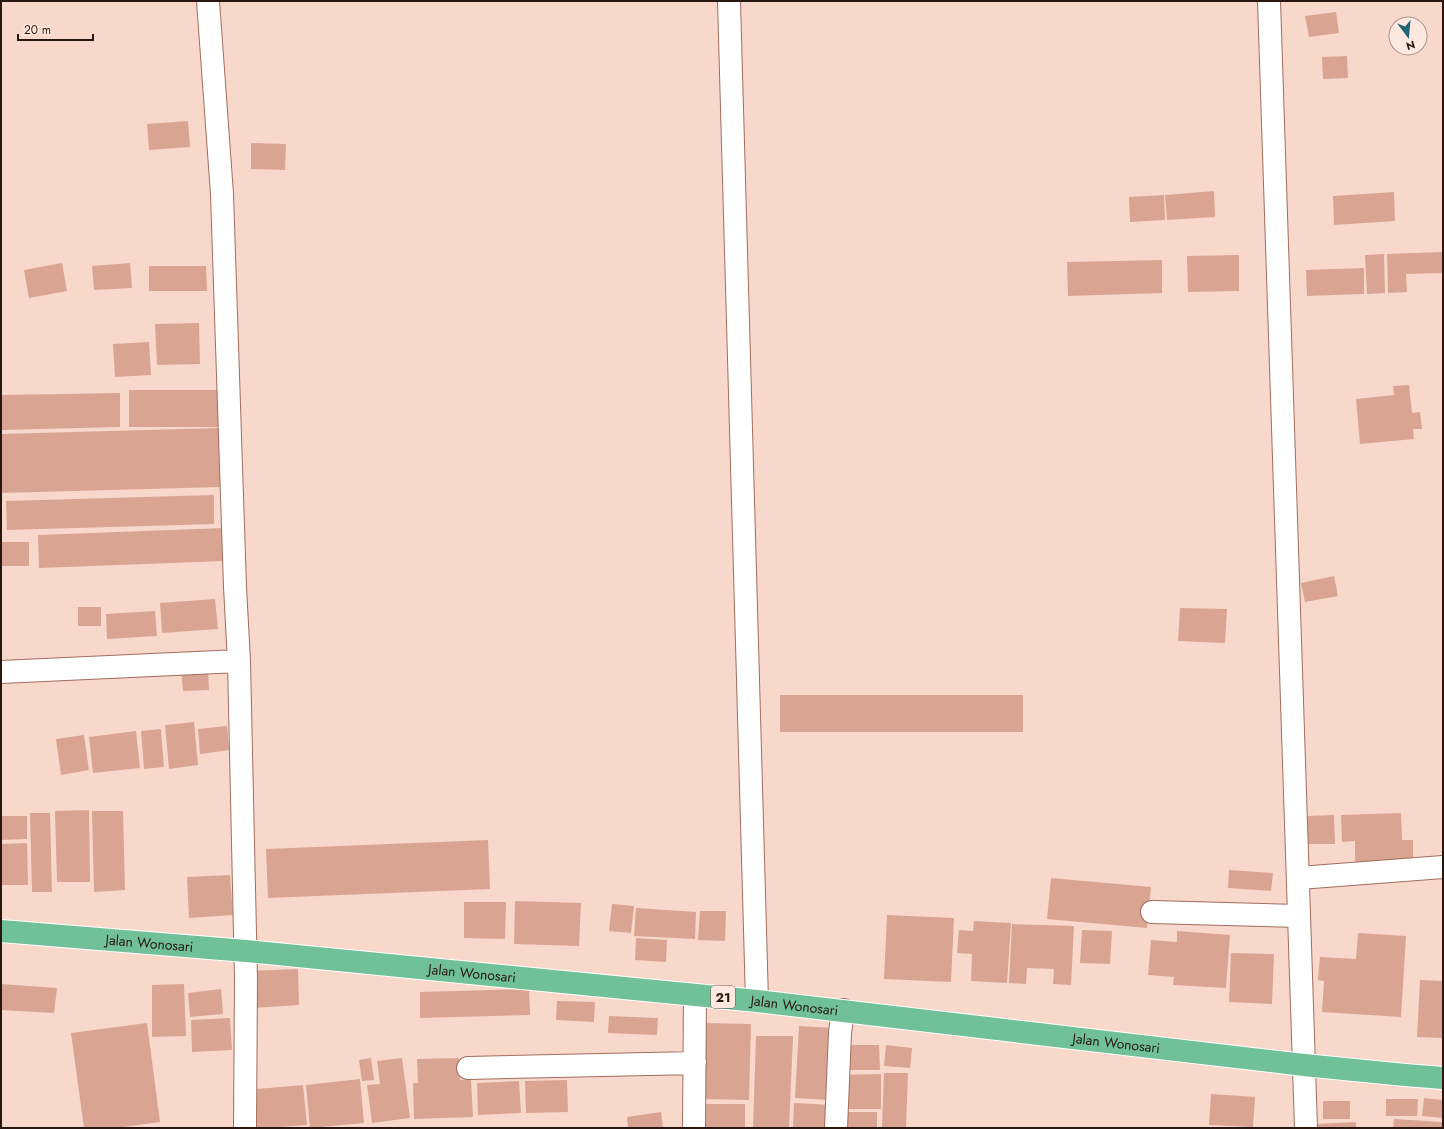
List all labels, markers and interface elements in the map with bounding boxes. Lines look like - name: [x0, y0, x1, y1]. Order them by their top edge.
- scale bar: [18, 16, 93, 42]
- north arrow: [1388, 16, 1428, 56]
- text: 20 m: [24, 21, 51, 39]
- text: N: [1404, 37, 1417, 55]
- street label: Jalan Wonosari: [103, 929, 194, 957]
- street label: Jalan Wonosari: [425, 959, 517, 987]
- road number: 21: [711, 986, 735, 1008]
- street label: Jalan Wonosari: [748, 990, 839, 1020]
- street label: Jalan Wonosari: [1069, 1028, 1161, 1058]

